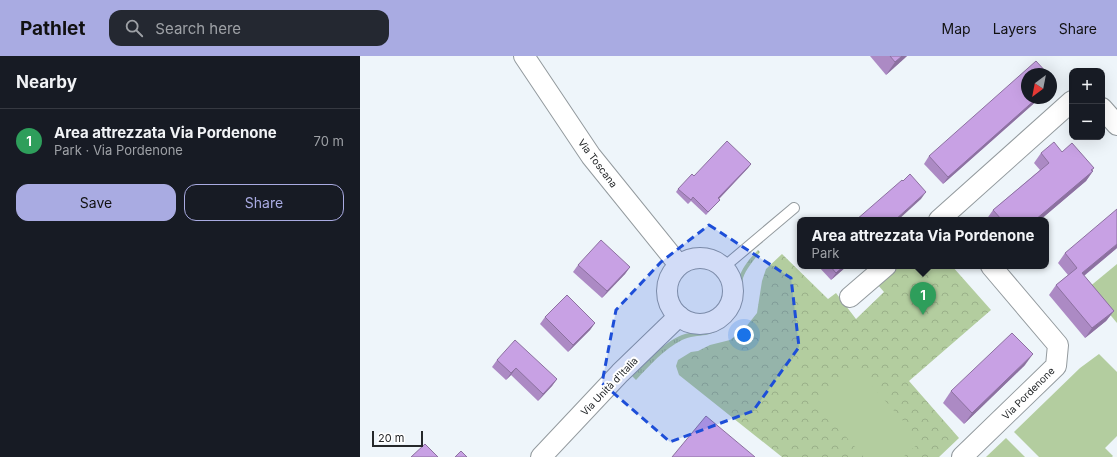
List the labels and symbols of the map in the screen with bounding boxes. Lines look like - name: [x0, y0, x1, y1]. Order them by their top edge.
- north arrow: [1021, 68, 1057, 104]
- street label: Via Toscana: [576, 136, 620, 190]
- pin: 1: [910, 282, 936, 315]
- your location: [734, 325, 754, 345]
- street label: Via Unità d'Italia: [578, 354, 640, 418]
- street label: Via Pordenone: [999, 364, 1057, 422]
- scale bar: [372, 429, 423, 448]

